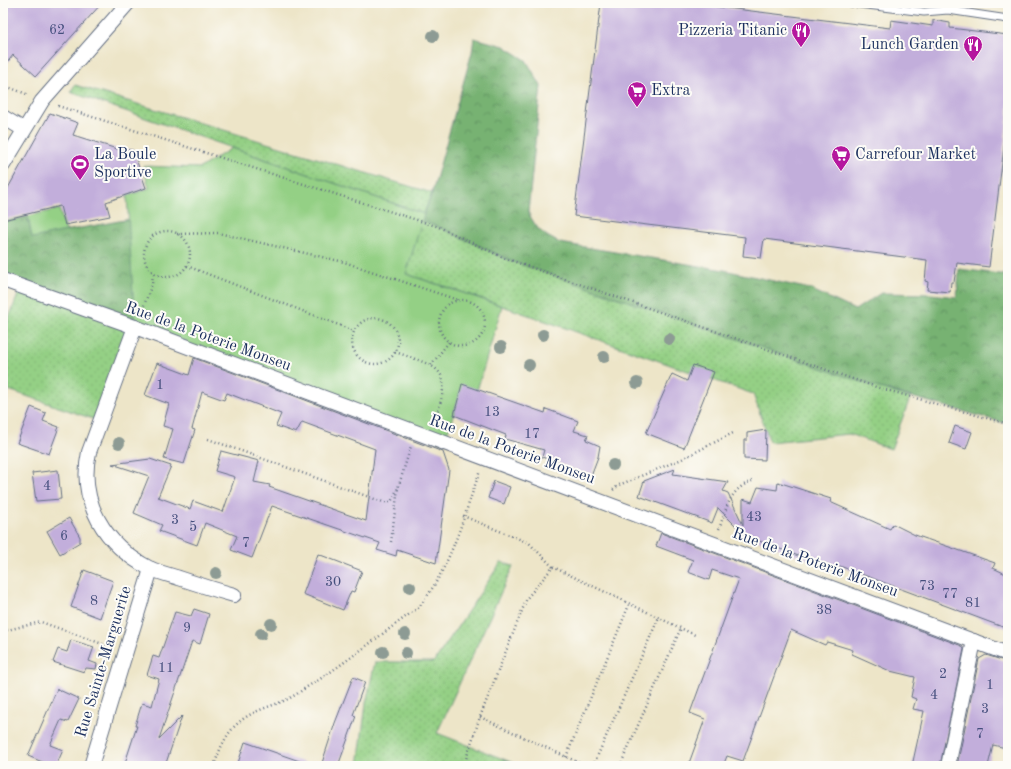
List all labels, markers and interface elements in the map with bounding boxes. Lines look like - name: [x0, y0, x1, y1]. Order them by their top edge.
- restaurant icon: Pizzeria Titanic: [790, 20, 812, 48]
- house number: 62: [49, 23, 65, 37]
- place label: Pizzeria Titanic: [678, 23, 787, 39]
- restaurant icon: Lunch Garden: [962, 34, 984, 62]
- place label: Lunch Garden: [861, 37, 959, 53]
- supermarket icon: Extra: [626, 80, 648, 108]
- place label: Extra: [651, 83, 691, 99]
- supermarket icon: Carrefour Market: [830, 144, 852, 172]
- place label: La Boule Sportive: [94, 147, 156, 181]
- place label: Carrefour Market: [855, 147, 976, 163]
- sports icon: La Boule Sportive: [69, 153, 91, 181]
- street label: Rue de la Poterie Monseu: [123, 300, 293, 375]
- house number: 1: [156, 378, 164, 392]
- house number: 13: [484, 405, 500, 419]
- street label: Rue de la Poterie Monseu: [427, 413, 597, 488]
- house number: 17: [524, 427, 540, 441]
- house number: 4: [43, 479, 51, 493]
- house number: 43: [746, 510, 762, 524]
- house number: 3: [171, 513, 179, 527]
- house number: 5: [189, 520, 197, 534]
- street label: Rue de la Poterie Monseu: [730, 526, 900, 601]
- house number: 6: [60, 529, 68, 543]
- house number: 7: [242, 536, 250, 550]
- house number: 30: [325, 575, 341, 589]
- house number: 73: [919, 579, 935, 593]
- street label: Rue Sainte-Marguerite: [73, 584, 135, 740]
- house number: 77: [942, 587, 958, 601]
- house number: 8: [90, 594, 98, 608]
- house number: 81: [965, 596, 981, 610]
- house number: 38: [816, 603, 832, 617]
- house number: 9: [183, 621, 191, 635]
- house number: 11: [158, 661, 174, 675]
- house number: 2: [939, 667, 947, 681]
- house number: 1: [986, 678, 994, 692]
- house number: 4: [930, 688, 938, 702]
- house number: 3: [981, 702, 989, 716]
- house number: 7: [976, 727, 984, 741]

